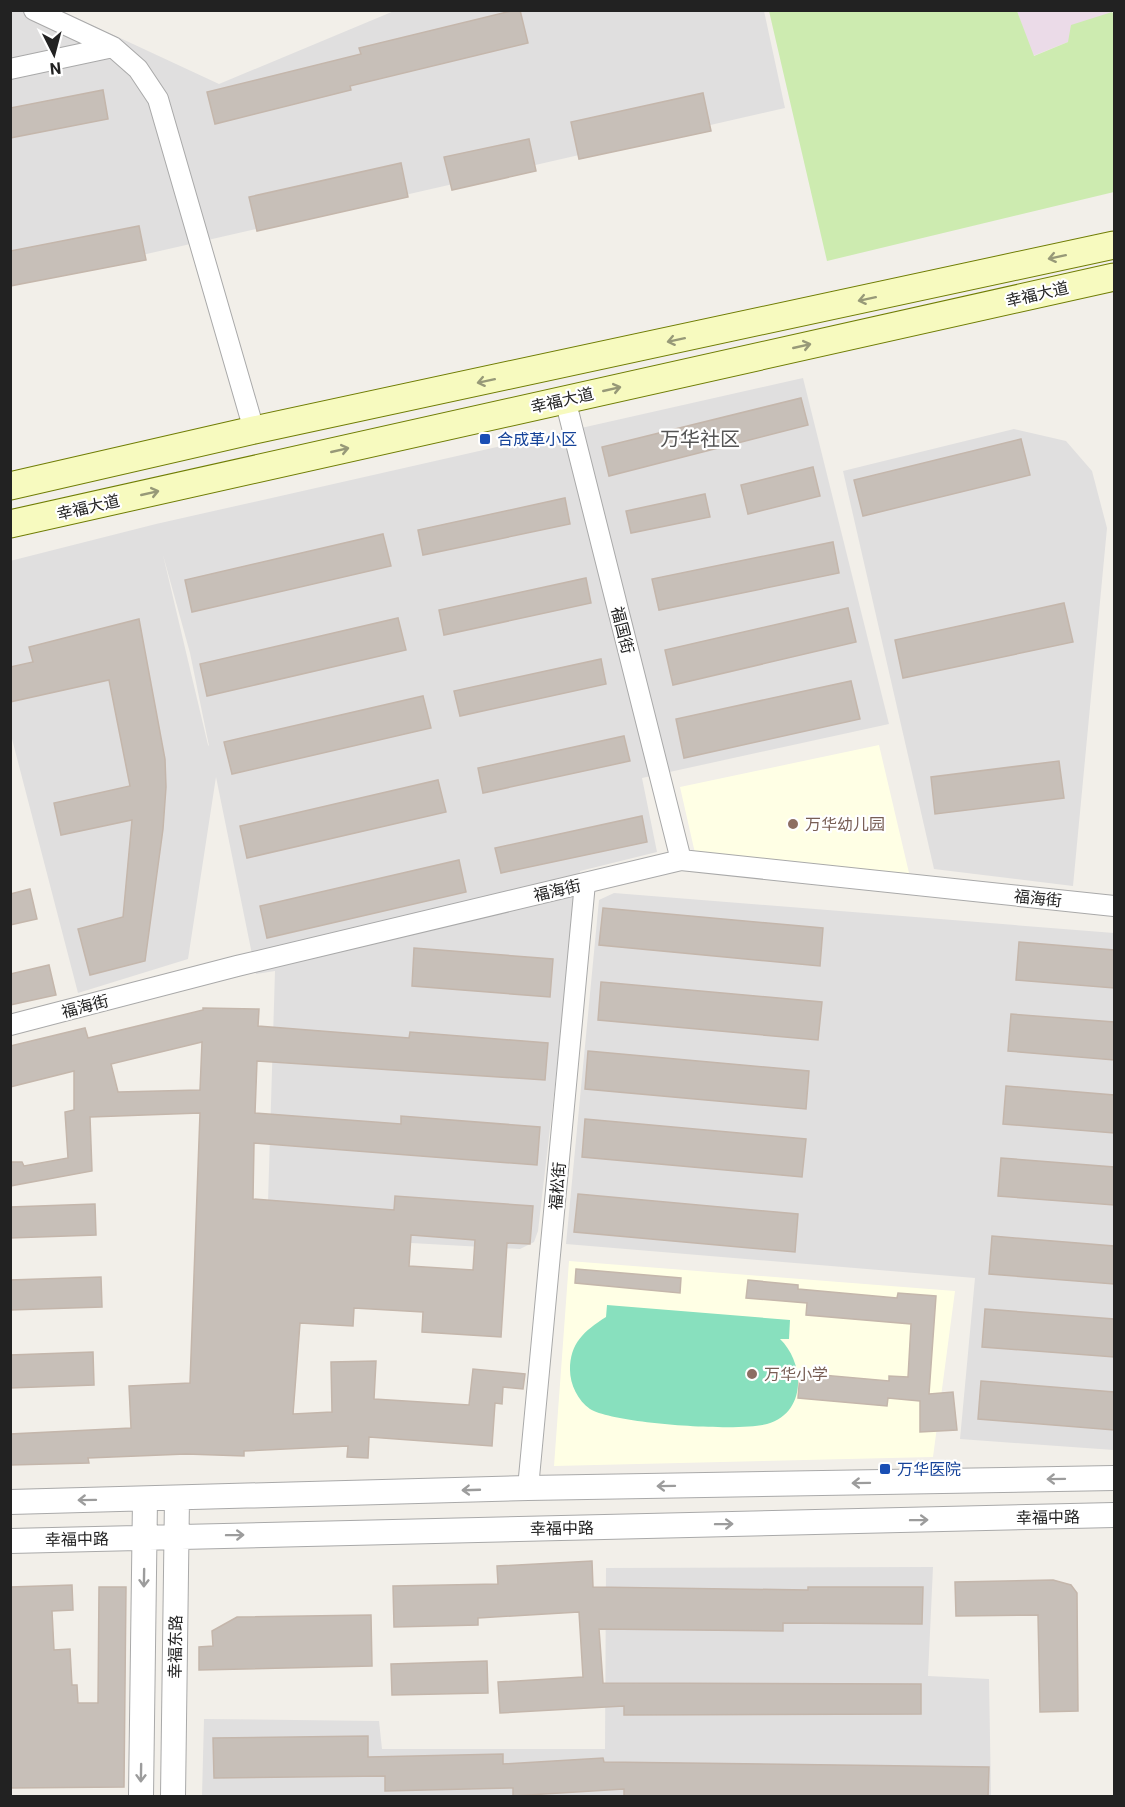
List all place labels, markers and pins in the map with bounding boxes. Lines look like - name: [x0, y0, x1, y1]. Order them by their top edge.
- place label: 合成革小区: [497, 430, 577, 449]
- marker: 合成革小区: [478, 432, 492, 446]
- place label: 万华幼儿园: [805, 815, 885, 834]
- marker: 万华幼儿园: [786, 817, 800, 831]
- place label: 万华小学: [764, 1365, 828, 1384]
- marker: 万华小学: [745, 1367, 759, 1381]
- place label: 万华医院: [897, 1460, 961, 1479]
- marker: 万华医院: [878, 1462, 892, 1476]

